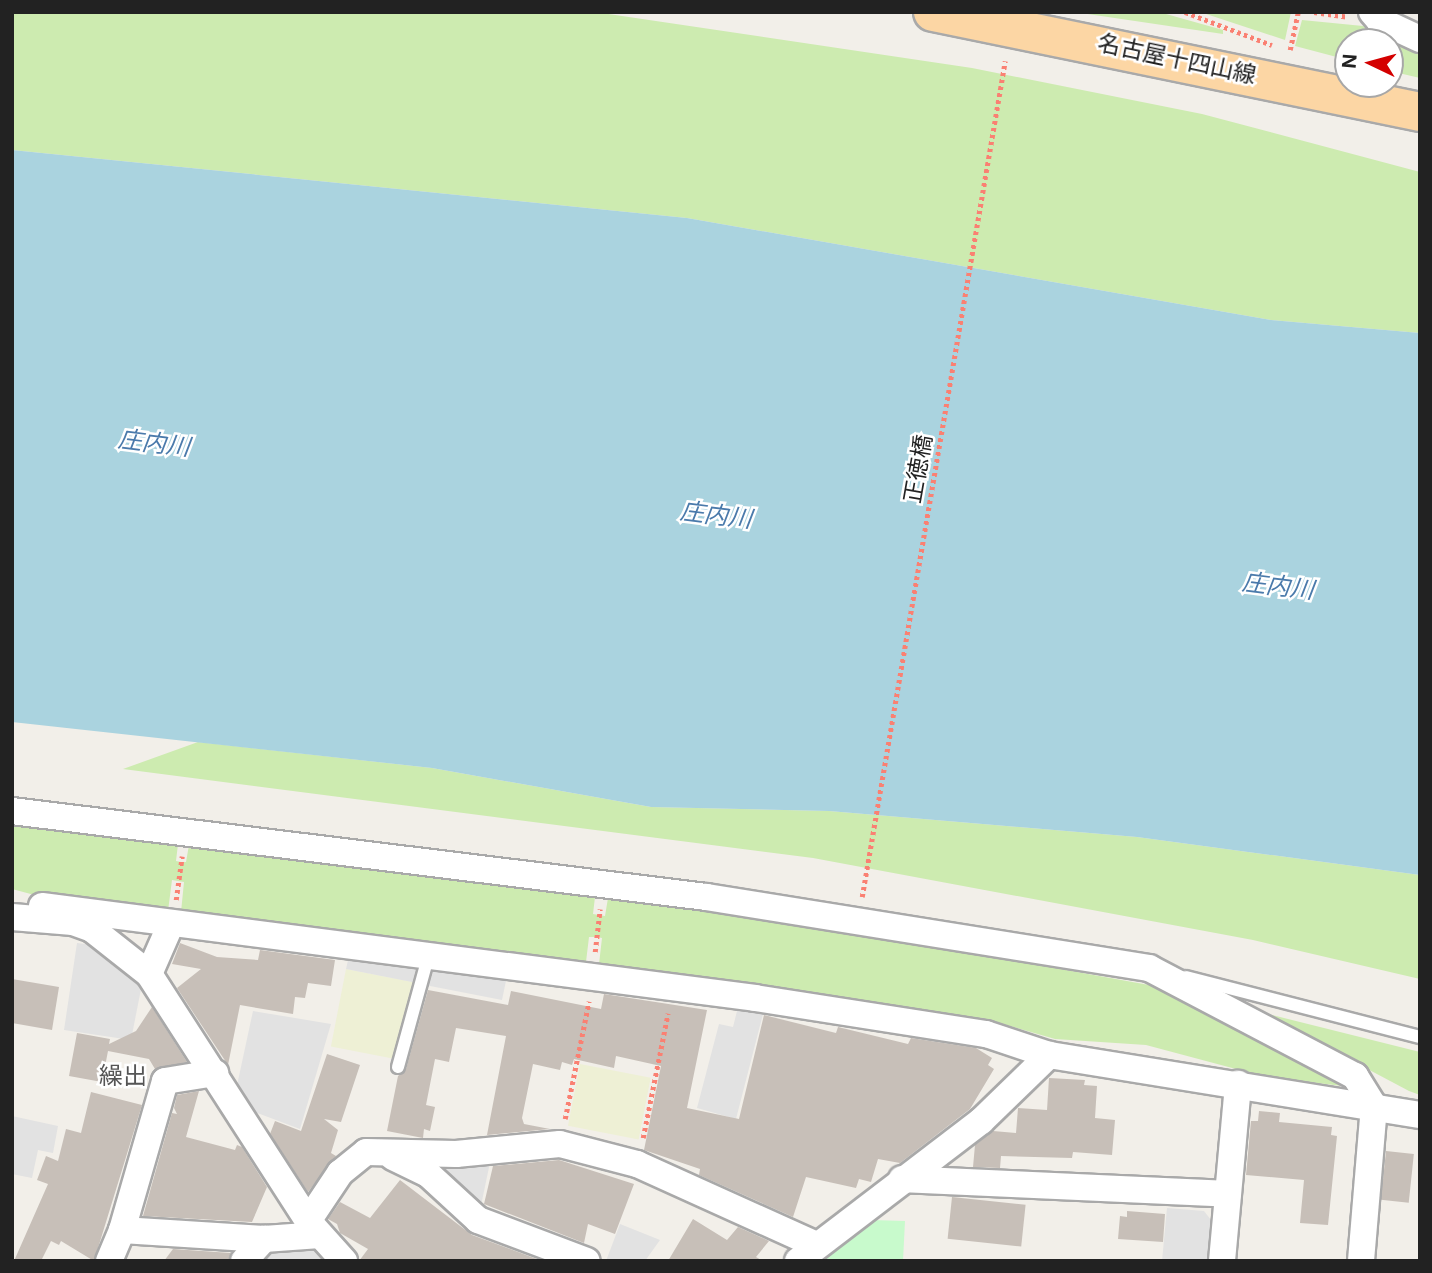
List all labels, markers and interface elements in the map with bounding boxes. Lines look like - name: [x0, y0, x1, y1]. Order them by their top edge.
- north arrow: [1334, 28, 1404, 98]
- street label: 名古屋十四山線: [1095, 29, 1259, 89]
- text: N: [1337, 53, 1362, 70]
- water label: 庄内川: [117, 424, 191, 462]
- street label: 正徳橋: [898, 433, 938, 505]
- water label: 庄内川: [679, 496, 753, 534]
- water label: 庄内川: [1241, 567, 1315, 605]
- district label: 繰出: [99, 1062, 147, 1090]

